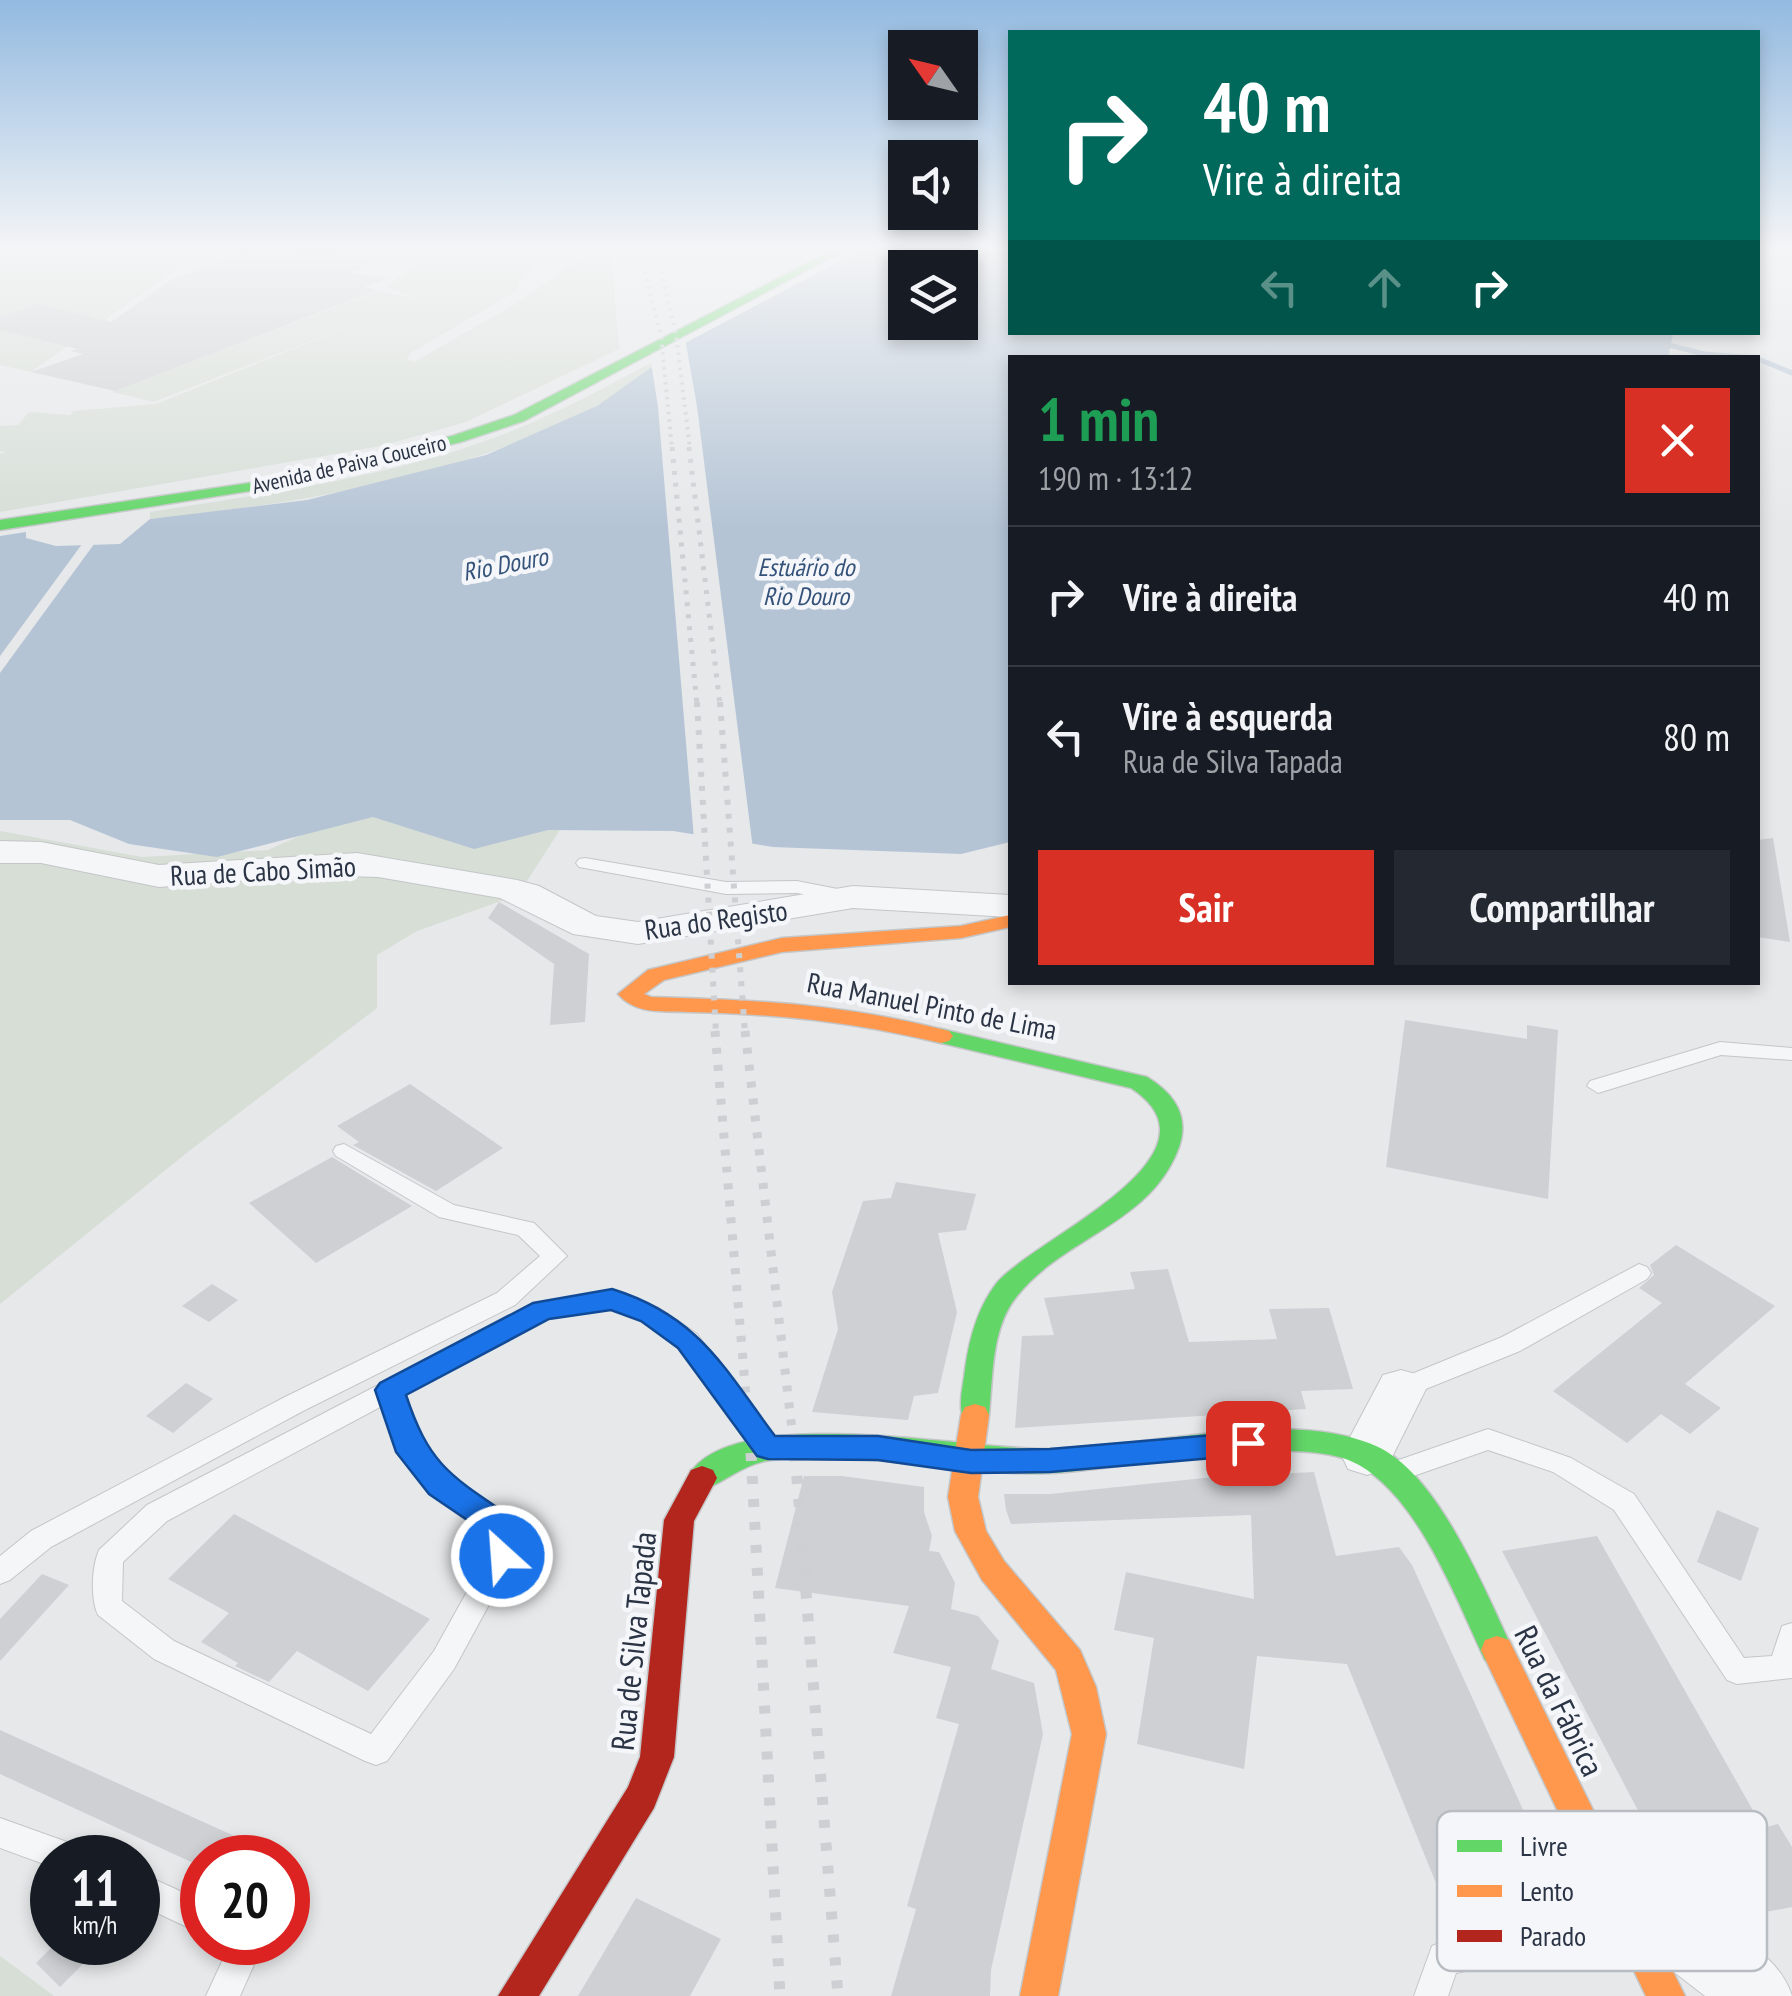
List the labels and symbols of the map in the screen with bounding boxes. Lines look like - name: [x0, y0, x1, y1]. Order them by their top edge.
- north arrow: [888, 30, 978, 120]
- street label: Avenida de Paiva Couceiro: [249, 428, 449, 500]
- water label: Rio Douro: [460, 540, 552, 588]
- water label: Estuário do Rio Douro: [758, 551, 857, 612]
- street label: Rua de Cabo Simão: [169, 847, 357, 894]
- street label: Rua do Registo: [642, 891, 790, 948]
- street label: Rua Manuel Pinto de Lima: [804, 963, 1060, 1048]
- pin: [1206, 1401, 1291, 1486]
- position arrow: [450, 1504, 554, 1608]
- street label: Rua de Silva Tapada: [601, 1529, 665, 1752]
- street label: Rua da Fábrica: [1505, 1619, 1614, 1783]
- legend: [1437, 1811, 1767, 1971]
- text: Livre: [1520, 1827, 1568, 1864]
- speed limit sign: 20: [180, 1835, 310, 1965]
- text: Lento: [1520, 1872, 1574, 1909]
- text: Parado: [1520, 1917, 1586, 1954]

